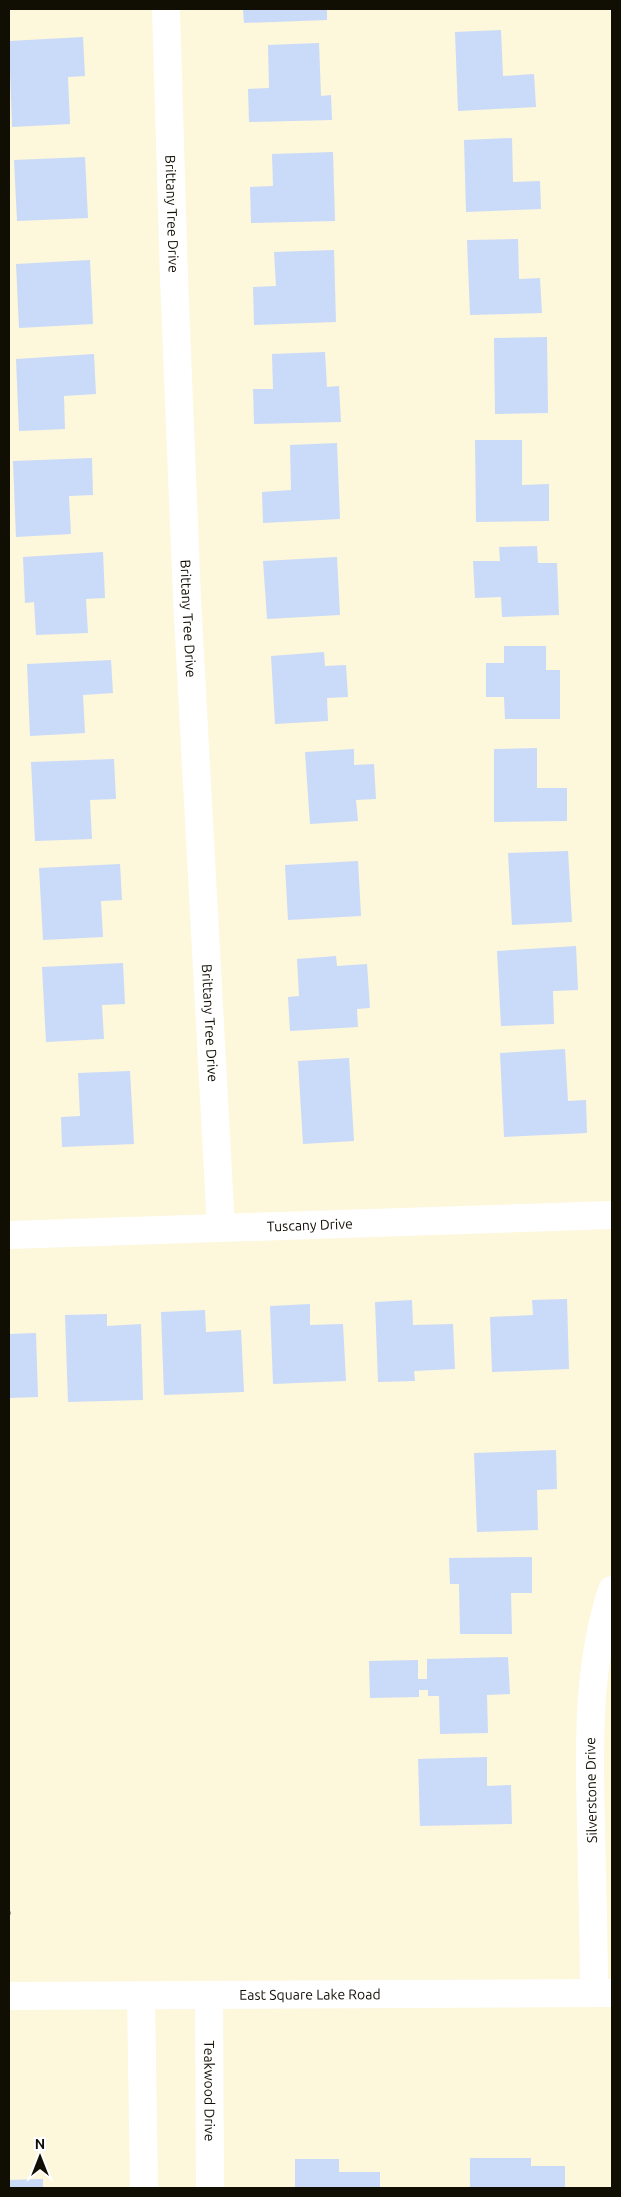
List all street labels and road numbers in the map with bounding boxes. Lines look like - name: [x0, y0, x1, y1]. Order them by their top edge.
- street label: Brittany Tree Drive: [162, 155, 182, 273]
- street label: Brittany Tree Drive: [177, 559, 199, 678]
- street label: Brittany Tree Drive: [199, 964, 221, 1082]
- street label: Tuscany Drive: [267, 1216, 353, 1234]
- street label: Silverstone Drive: [582, 1737, 600, 1843]
- street label: East Square Lake Road: [239, 1986, 381, 2003]
- street label: Teakwood Drive: [201, 2040, 218, 2142]

